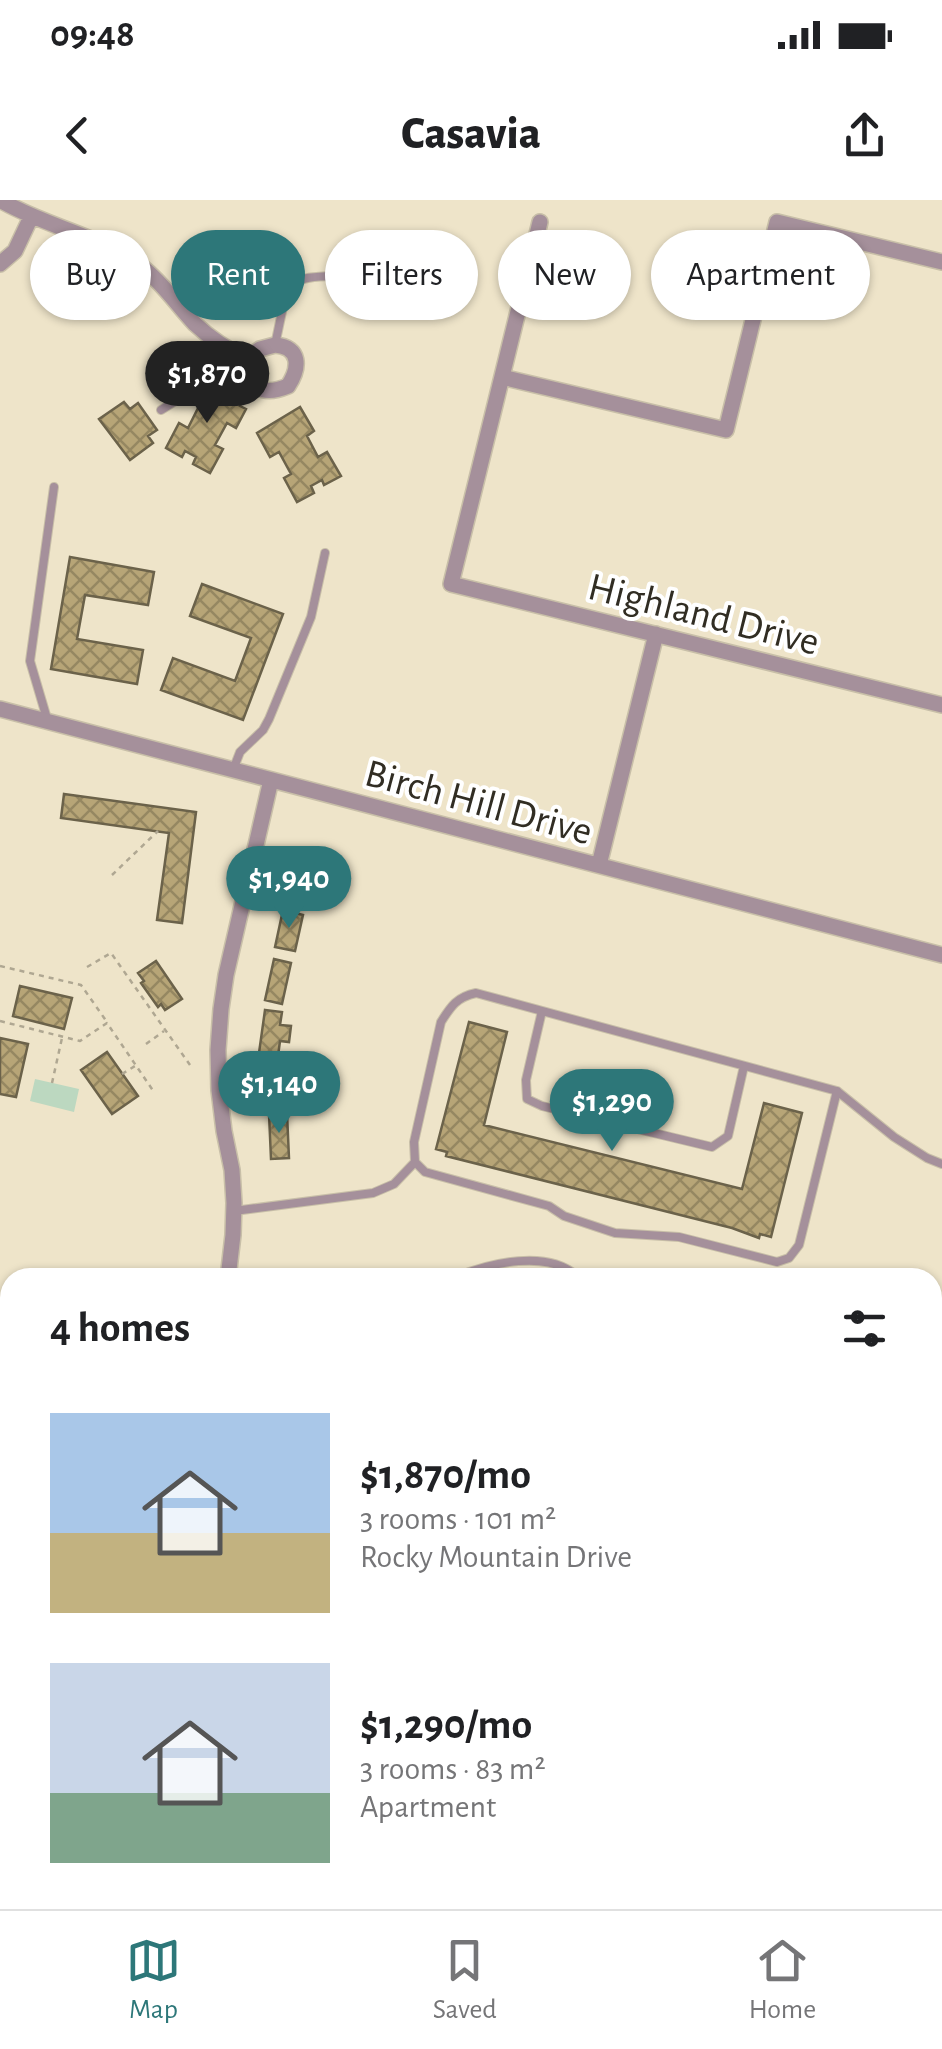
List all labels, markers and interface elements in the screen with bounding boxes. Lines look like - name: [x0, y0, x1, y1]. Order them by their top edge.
- text: 09:48: [50, 16, 135, 54]
- icon: back: [50, 108, 105, 163]
- icon: share: [837, 108, 892, 163]
- text: Casavia: [401, 112, 541, 157]
- chip: Buy: [30, 230, 151, 320]
- chip: Rent: [171, 230, 305, 320]
- chip: Filters: [325, 230, 478, 320]
- chip: New: [498, 230, 631, 320]
- chip: Apartment: [651, 230, 870, 320]
- pin: $1,870: [126, 341, 288, 426]
- text: $1,870: [167, 357, 247, 389]
- street label: Highland Drive: [584, 567, 823, 663]
- street label: Birch Hill Drive: [361, 753, 596, 852]
- pin: $1,940: [208, 846, 370, 931]
- text: $1,940: [248, 862, 330, 894]
- pin: $1,140: [198, 1051, 360, 1136]
- text: $1,140: [240, 1067, 318, 1099]
- pin: $1,290: [531, 1069, 693, 1154]
- text: $1,290: [572, 1085, 652, 1117]
- icon: filters: [837, 1301, 892, 1356]
- text: 4 homes: [50, 1307, 190, 1349]
- icon: home: [130, 1453, 250, 1573]
- text: $1,870/mo: [360, 1454, 531, 1496]
- text: 3 rooms · 101 m²: [360, 1503, 556, 1535]
- text: Rocky Mountain Drive: [360, 1541, 632, 1573]
- icon: home: [130, 1703, 250, 1823]
- text: $1,290/mo: [360, 1704, 532, 1746]
- text: 3 rooms · 83 m²: [360, 1753, 546, 1785]
- text: Apartment: [360, 1791, 496, 1823]
- tab: Map: [126, 1933, 181, 2027]
- tab: Saved: [433, 1933, 497, 2027]
- tab: Home: [749, 1933, 816, 2027]

